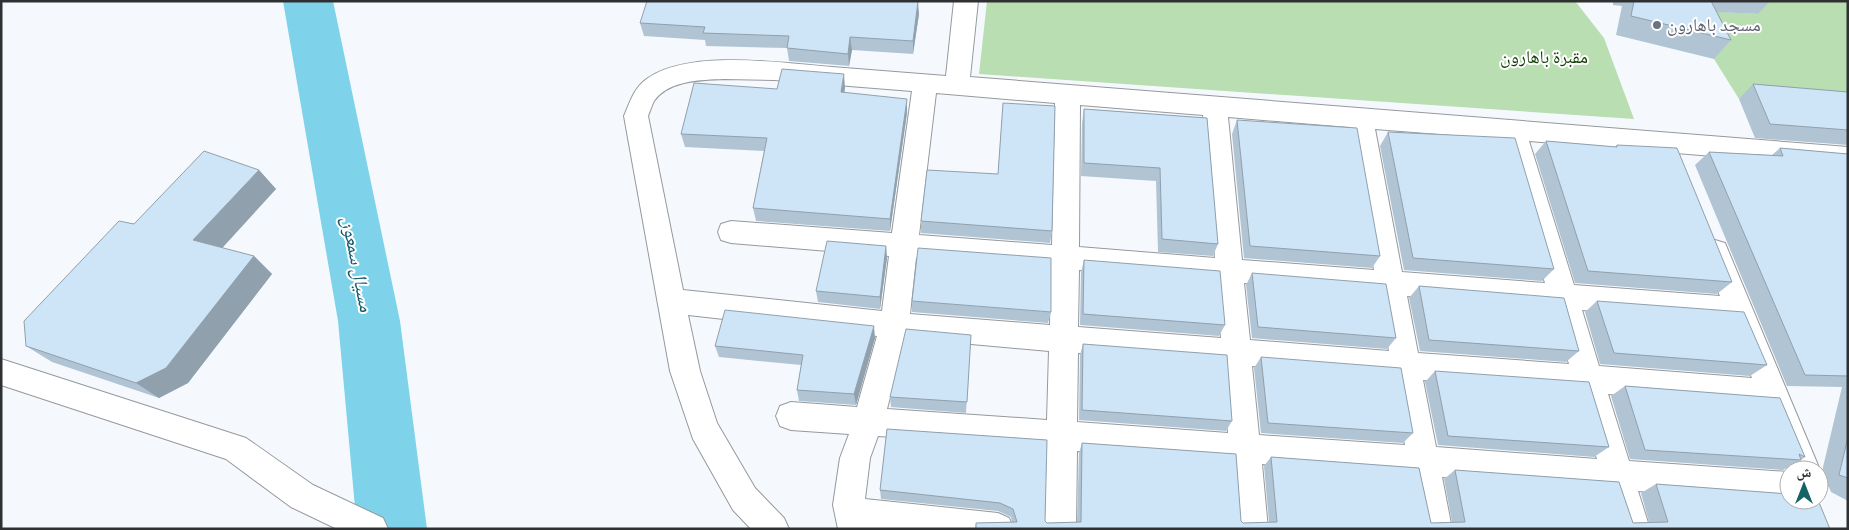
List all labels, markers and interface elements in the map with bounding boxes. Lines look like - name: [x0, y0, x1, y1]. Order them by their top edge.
- place label: مسجد باهارون: [1667, 13, 1761, 36]
- marker: مسجد باهارون: [1651, 19, 1663, 31]
- park label: مقبرة باهارون: [1500, 45, 1588, 68]
- water label: مسيال سمعون: [337, 214, 379, 314]
- north arrow: [1779, 460, 1829, 510]
- text: ش: [1797, 463, 1812, 481]

